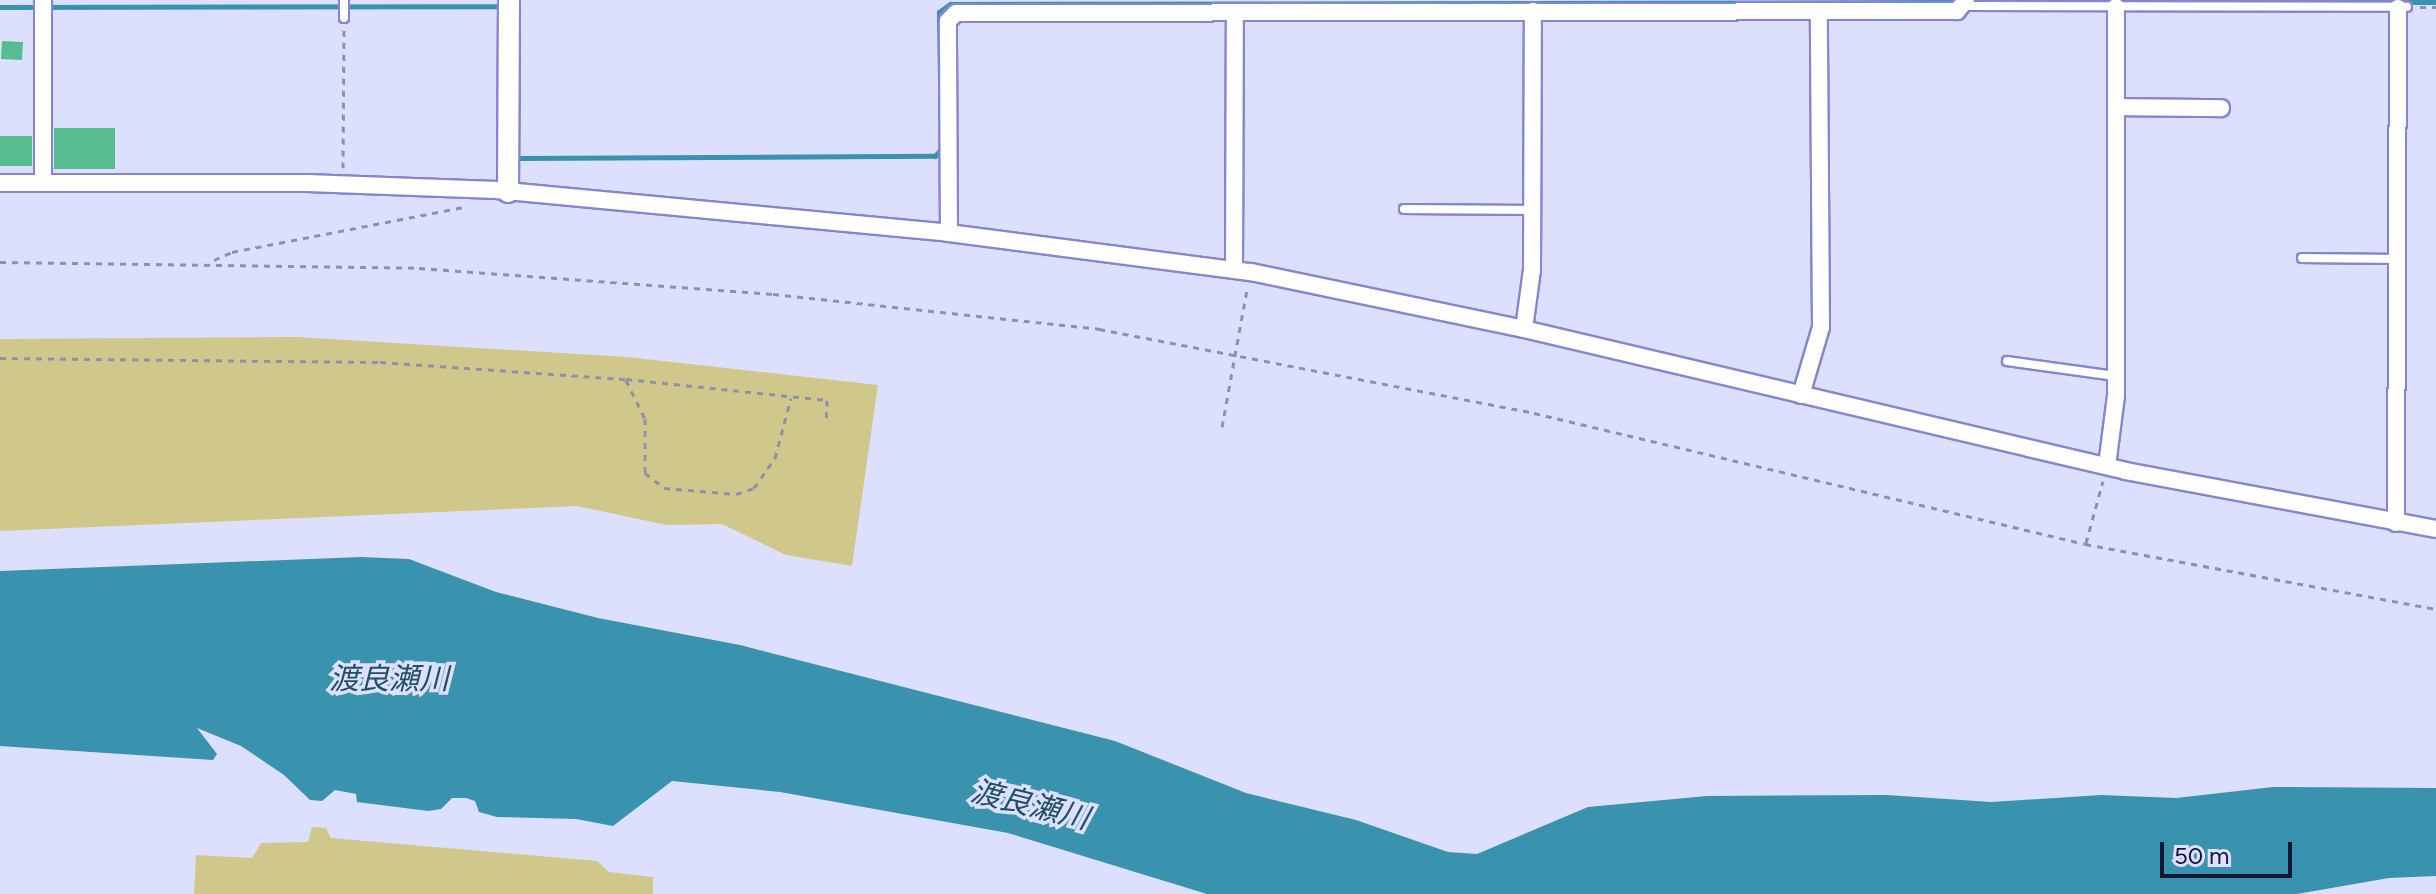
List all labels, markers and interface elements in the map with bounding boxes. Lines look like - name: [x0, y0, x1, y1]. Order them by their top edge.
- water label: 渡良瀬川: [329, 661, 449, 697]
- water label: 渡良瀬川: [967, 773, 1093, 837]
- scale bar: [2164, 826, 2296, 876]
- text: 50 m: [2174, 841, 2230, 870]

